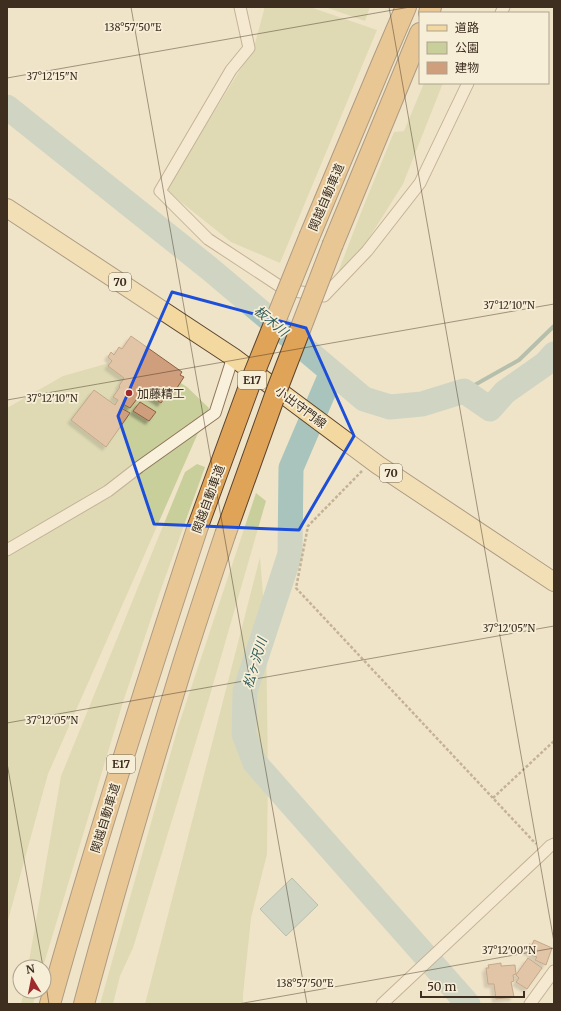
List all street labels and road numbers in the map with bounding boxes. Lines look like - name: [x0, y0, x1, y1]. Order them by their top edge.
- street label: 関越自動車道: [305, 161, 347, 233]
- road number: 70: [109, 273, 131, 291]
- road number: E17: [238, 371, 266, 389]
- street label: 小出守門線: [273, 383, 329, 431]
- street label: 関越自動車道: [189, 463, 227, 535]
- road number: 70: [380, 464, 402, 482]
- road number: E17: [107, 755, 135, 773]
- street label: 関越自動車道: [87, 781, 123, 855]

